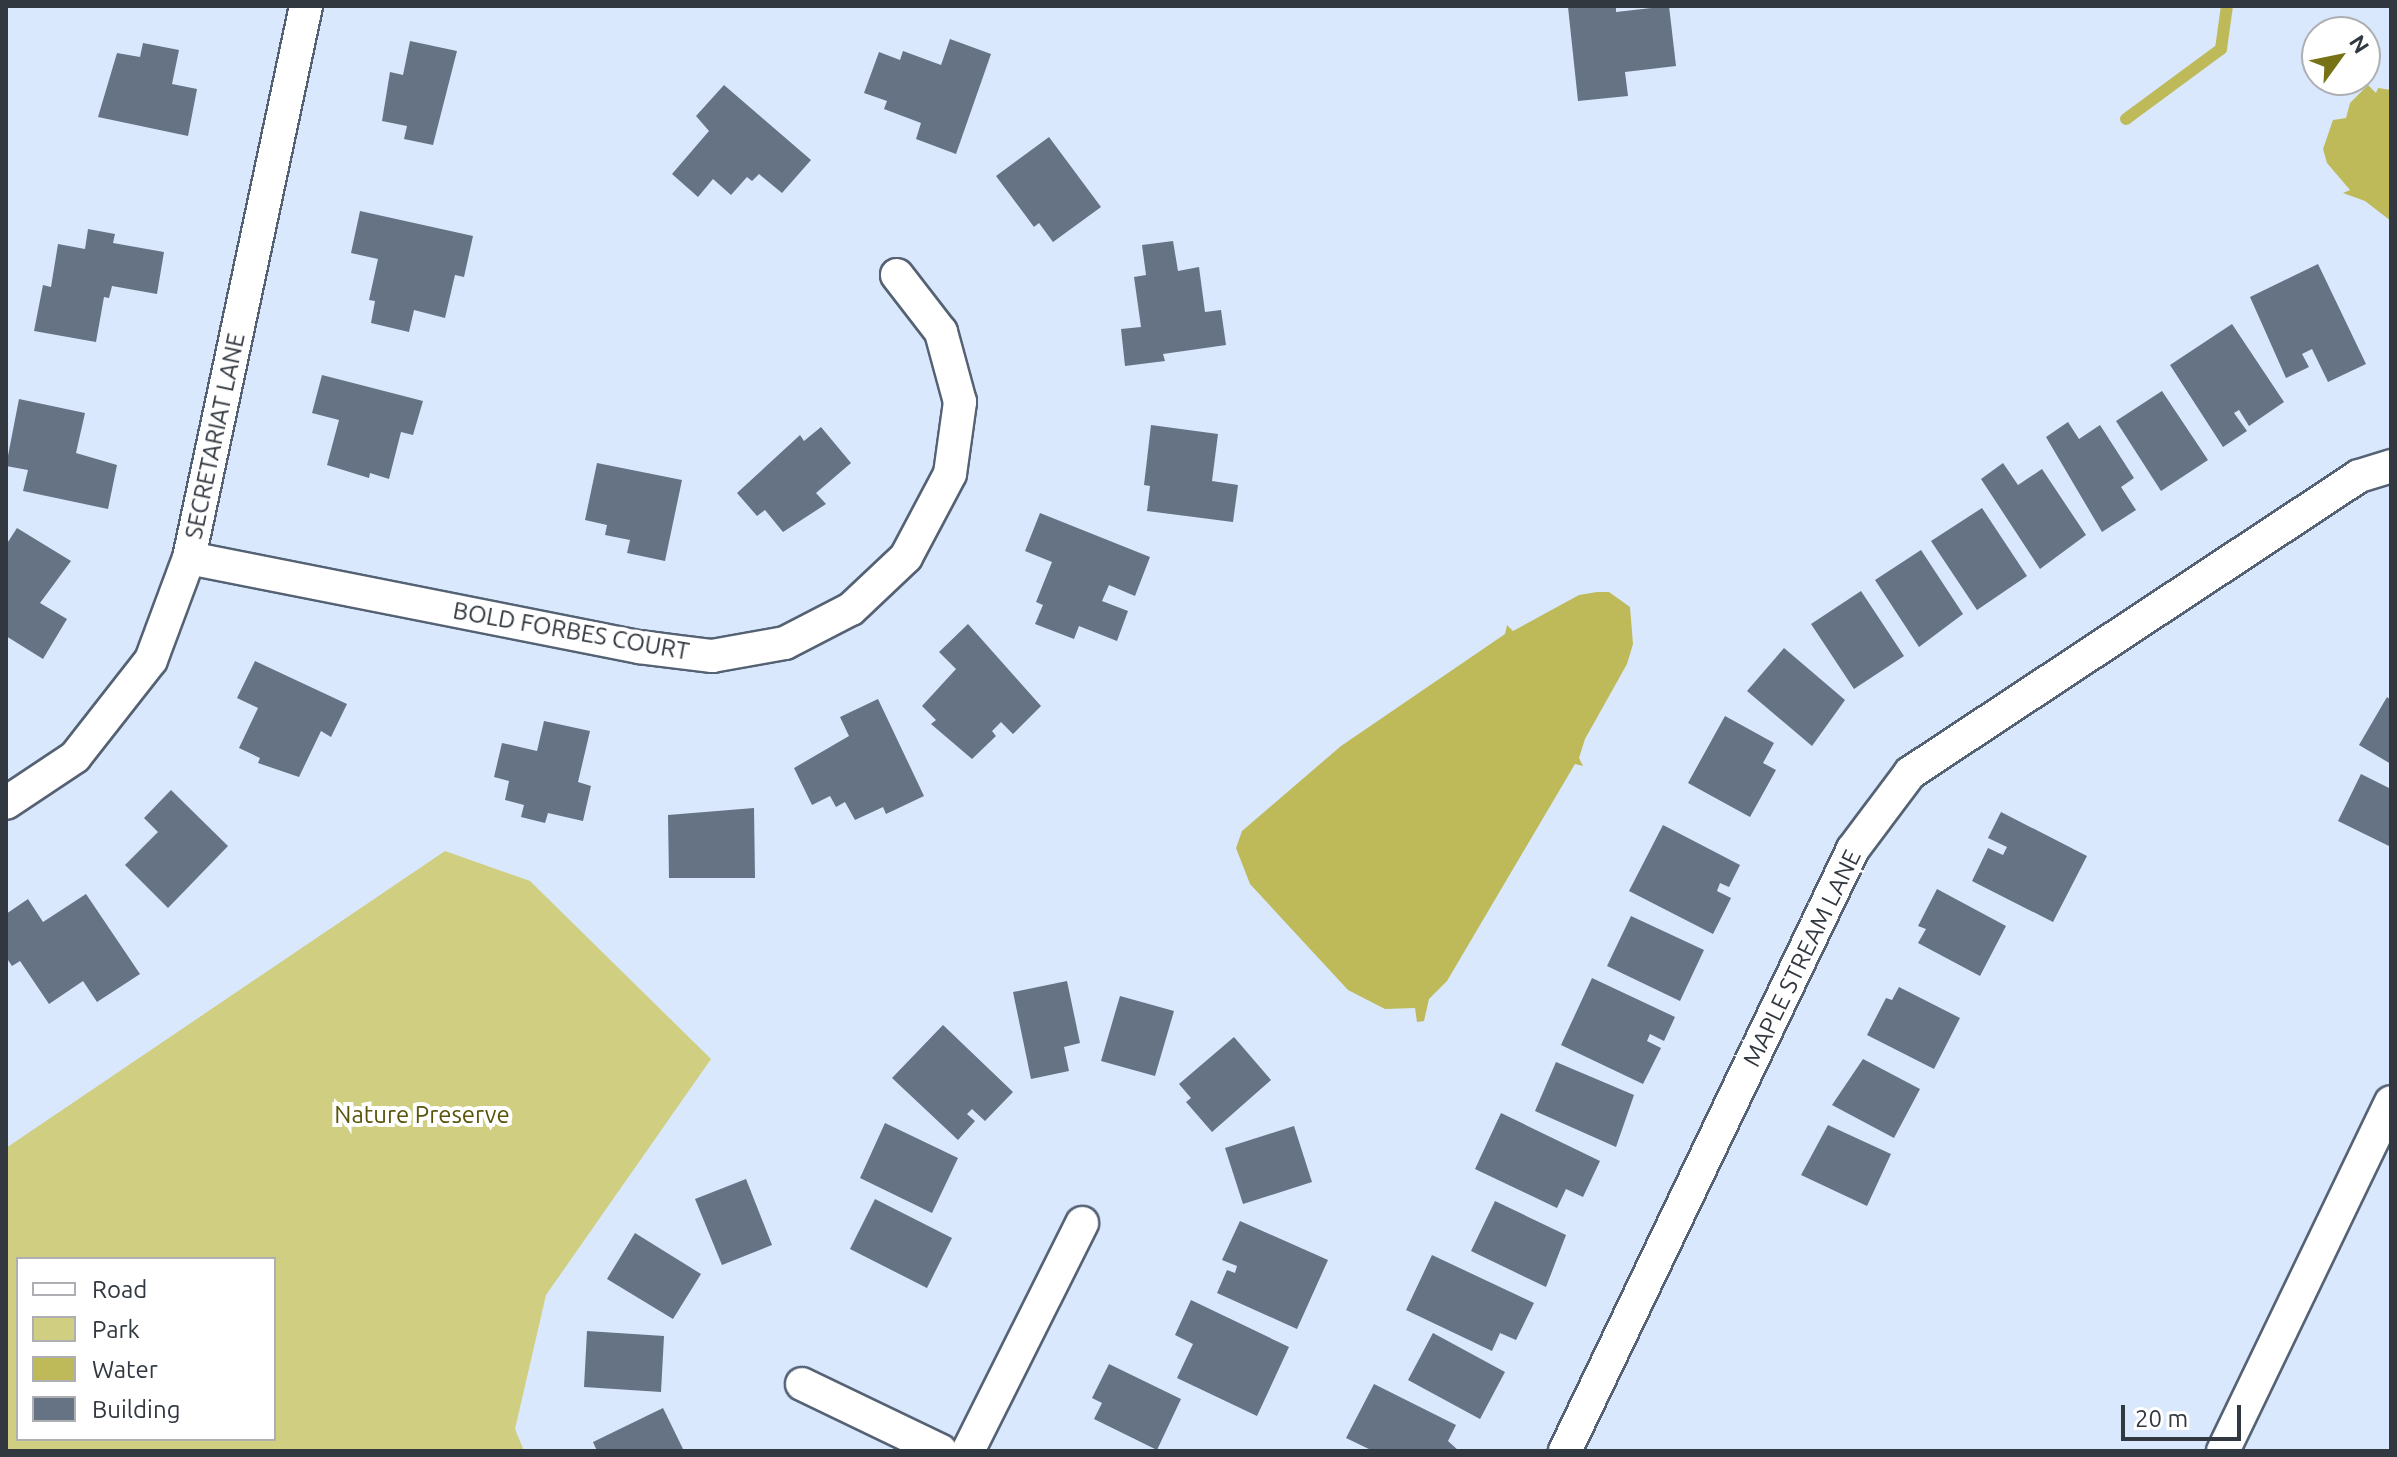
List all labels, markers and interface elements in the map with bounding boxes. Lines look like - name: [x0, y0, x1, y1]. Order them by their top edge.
- north arrow: [2301, 16, 2381, 96]
- text: N: [2345, 30, 2375, 57]
- street label: SECRETARIAT LANE: [179, 330, 251, 542]
- street label: BOLD FORBES COURT: [451, 596, 691, 666]
- street label: MAPLE STREAM LANE: [1737, 845, 1867, 1071]
- park label: Nature Preserve: [334, 1101, 510, 1129]
- legend: [16, 1257, 276, 1441]
- text: Road: [92, 1276, 147, 1303]
- text: Park: [92, 1316, 140, 1343]
- text: Water: [92, 1356, 158, 1383]
- scale bar: [2125, 1389, 2245, 1439]
- text: Building: [92, 1396, 180, 1423]
- text: 20 m: [2135, 1405, 2188, 1432]

